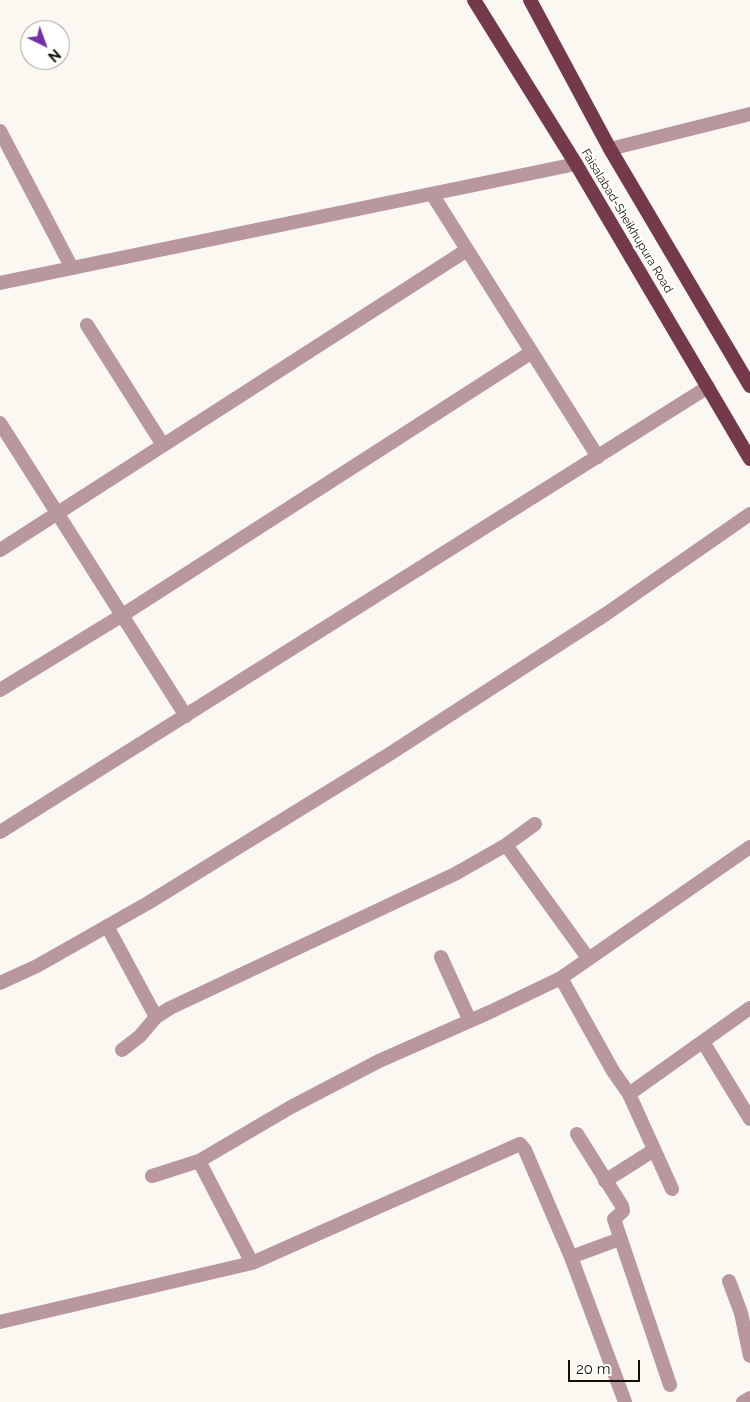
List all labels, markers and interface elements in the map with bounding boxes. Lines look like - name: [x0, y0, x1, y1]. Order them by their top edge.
- north arrow: [20, 20, 70, 70]
- text: N: [45, 46, 64, 65]
- street label: Faisalabad-Sheikhupura Road: [578, 146, 676, 296]
- scale bar: [570, 1350, 642, 1382]
- text: 20 m: [576, 1360, 611, 1378]

